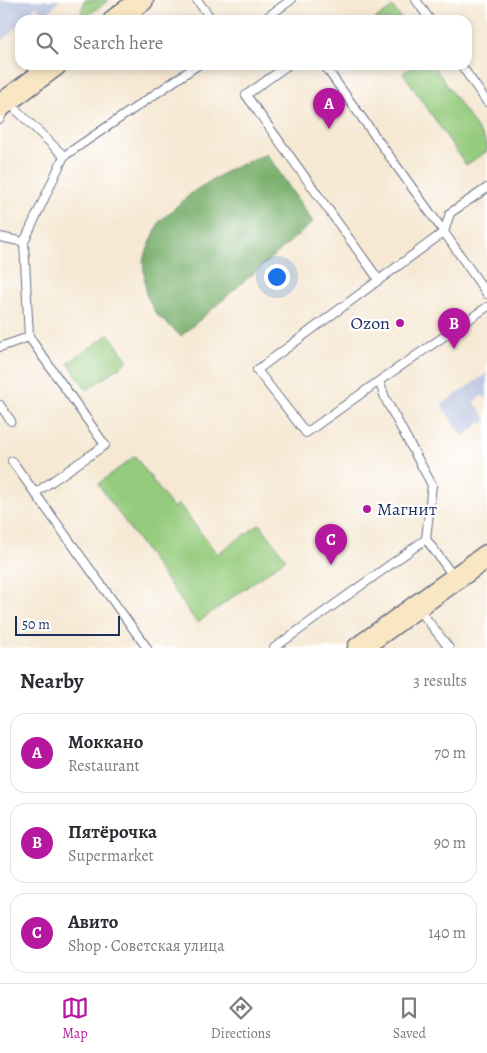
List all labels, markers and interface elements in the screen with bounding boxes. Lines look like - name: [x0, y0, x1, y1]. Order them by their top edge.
- search box: [15, 15, 472, 70]
- icon: search: [33, 29, 61, 57]
- text: Search here: [73, 30, 163, 56]
- pin: A: [313, 88, 345, 129]
- your location: [264, 264, 290, 290]
- pin: B: [438, 308, 470, 349]
- place label: Ozon: [350, 311, 390, 335]
- marker: Ozon: [394, 317, 406, 329]
- place label: Магнит: [377, 497, 437, 521]
- marker: Магнит: [361, 503, 373, 515]
- pin: C: [315, 524, 347, 565]
- scale bar: [15, 613, 120, 636]
- text: 50 m: [22, 615, 50, 634]
- text: Nearby: [20, 667, 83, 695]
- text: 3 results: [413, 670, 467, 692]
- text: Моккано: [68, 729, 143, 755]
- text: A: [32, 742, 42, 764]
- text: 70 m: [434, 742, 466, 764]
- text: Restaurant: [68, 755, 140, 777]
- text: Пятёрочка: [68, 819, 157, 845]
- text: B: [32, 832, 42, 854]
- text: 90 m: [434, 832, 466, 854]
- text: Supermarket: [68, 845, 154, 867]
- text: Авито: [68, 909, 118, 935]
- text: C: [32, 922, 42, 944]
- text: 140 m: [428, 922, 466, 944]
- text: Shop · Советская улица: [68, 935, 225, 957]
- tab: Map: [61, 994, 89, 1043]
- tab: Directions: [211, 994, 271, 1043]
- tab: Saved: [393, 994, 426, 1043]

